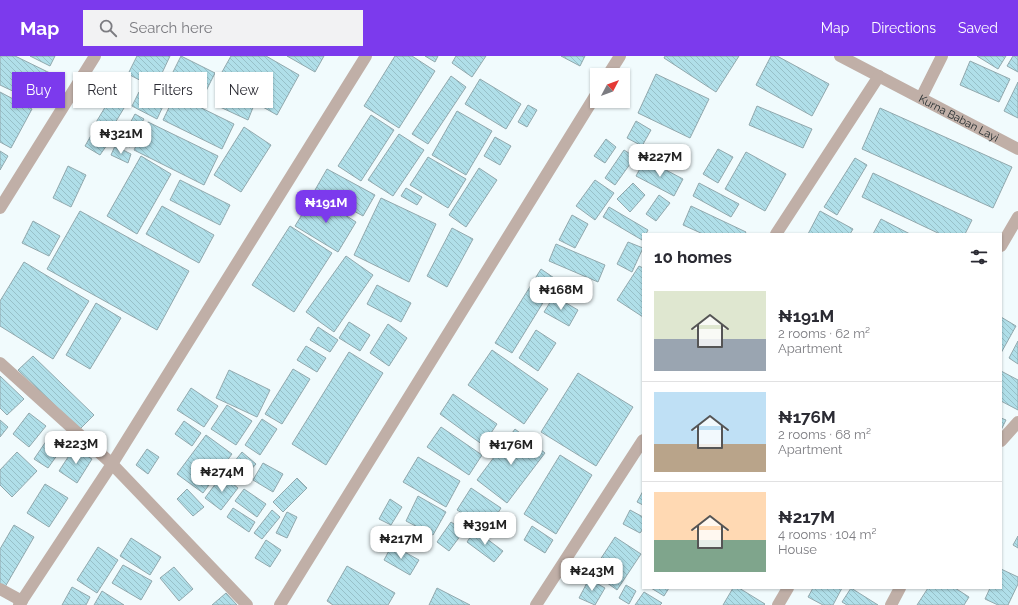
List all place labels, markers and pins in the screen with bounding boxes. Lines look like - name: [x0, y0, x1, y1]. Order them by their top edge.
- pin: ₦321M: [93, 121, 149, 155]
- pin: ₦227M: [632, 144, 688, 178]
- pin: ₦191M: [298, 190, 354, 224]
- pin: ₦168M: [533, 277, 589, 311]
- pin: ₦223M: [48, 431, 104, 465]
- pin: ₦176M: [483, 432, 539, 466]
- pin: ₦274M: [194, 459, 250, 493]
- pin: ₦391M: [457, 512, 513, 546]
- pin: ₦217M: [373, 526, 429, 560]
- pin: ₦243M: [564, 558, 620, 592]

